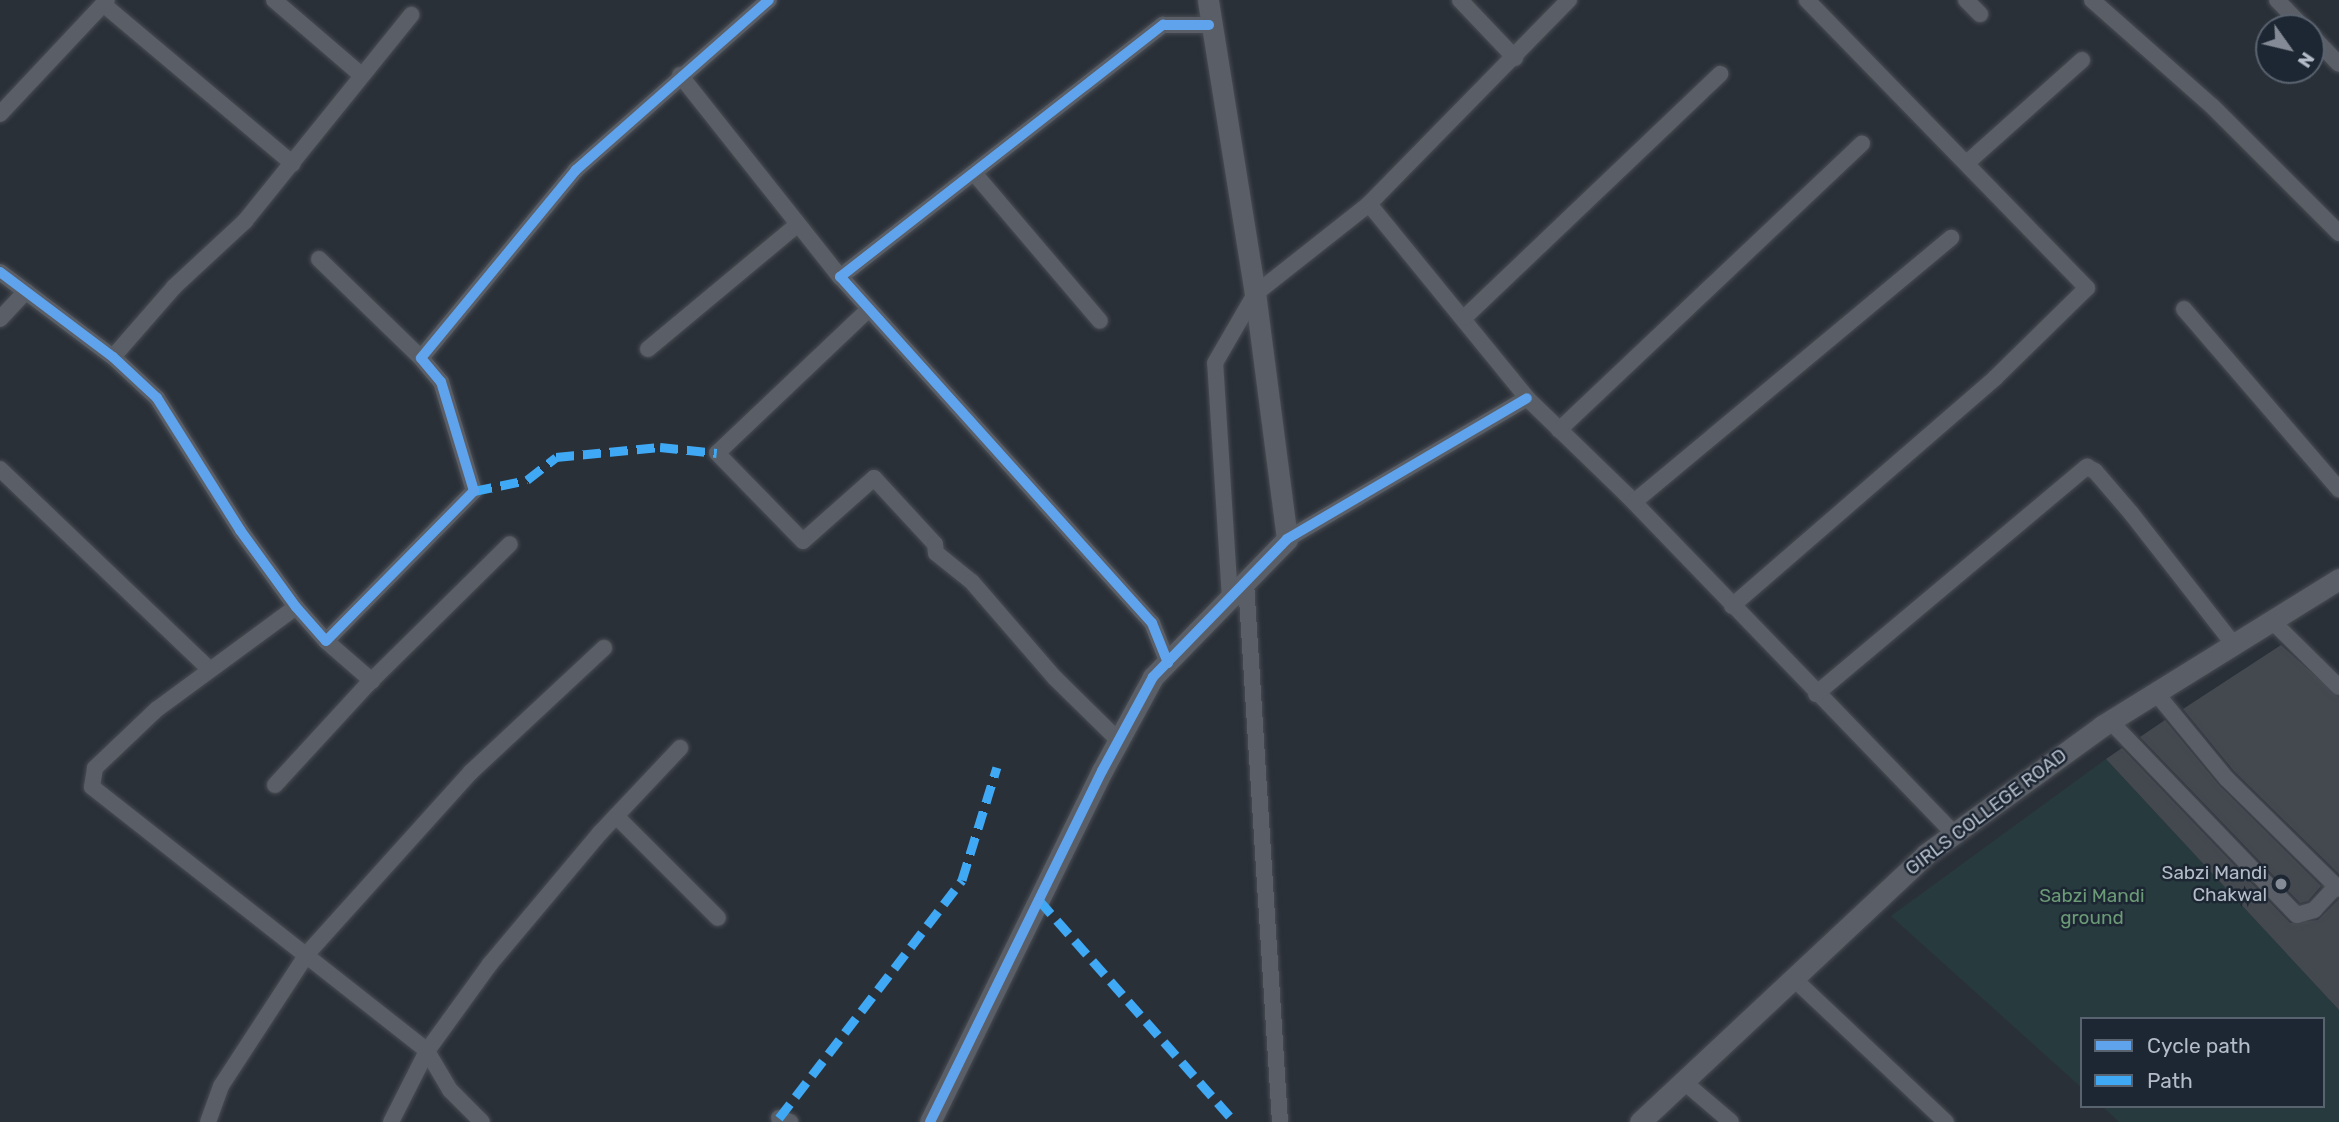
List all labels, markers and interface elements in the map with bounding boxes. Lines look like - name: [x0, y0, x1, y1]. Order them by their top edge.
- north arrow: [2255, 14, 2325, 84]
- text: N: [2293, 48, 2320, 72]
- street label: GIRLS COLLEGE ROAD: [1901, 744, 2071, 880]
- place label: Sabzi Mandi Chakwal: [2162, 862, 2267, 906]
- marker: Sabzi Mandi Chakwal: [2273, 876, 2289, 892]
- park label: Sabzi Mandi ground: [2039, 885, 2145, 929]
- legend: [2080, 1017, 2325, 1108]
- text: Cycle path: [2147, 1033, 2251, 1058]
- text: Path: [2147, 1068, 2193, 1093]

